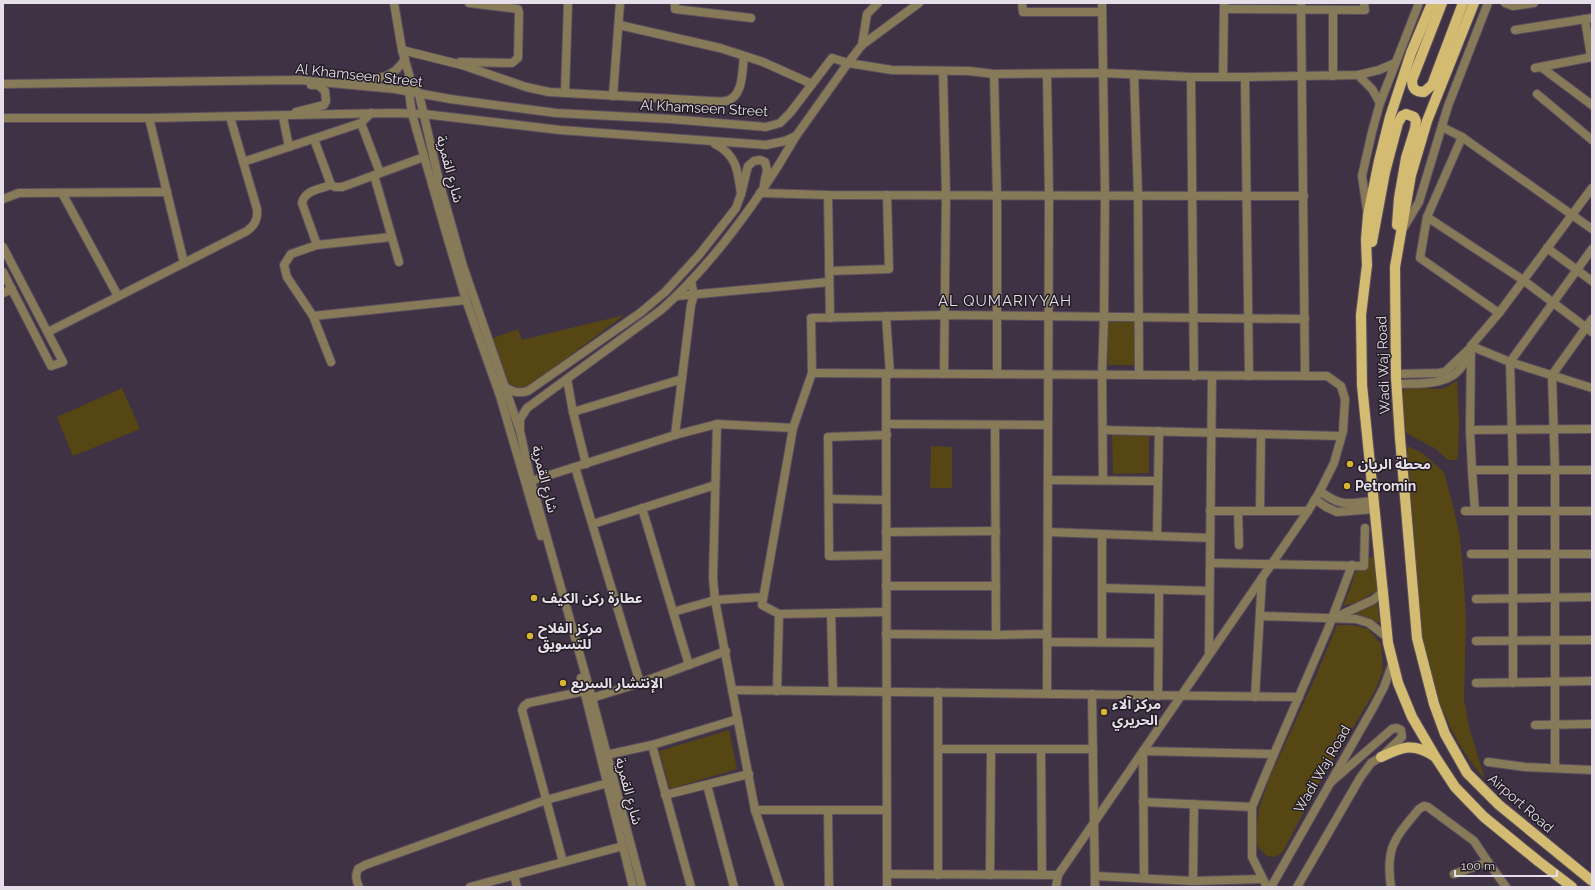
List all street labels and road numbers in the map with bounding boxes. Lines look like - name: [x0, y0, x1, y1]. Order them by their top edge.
- street label: Al Khamseen Street: [295, 60, 424, 90]
- street label: Al Khamseen Street: [640, 97, 769, 119]
- street label: شارع القمرية: [430, 134, 467, 205]
- street label: Wadi Waj Road: [1373, 316, 1393, 414]
- street label: شارع القمرية: [526, 444, 561, 515]
- street label: Wadi Waj Road: [1291, 722, 1353, 816]
- street label: شارع القمرية: [609, 756, 646, 827]
- street label: Airport Road: [1485, 770, 1557, 836]

